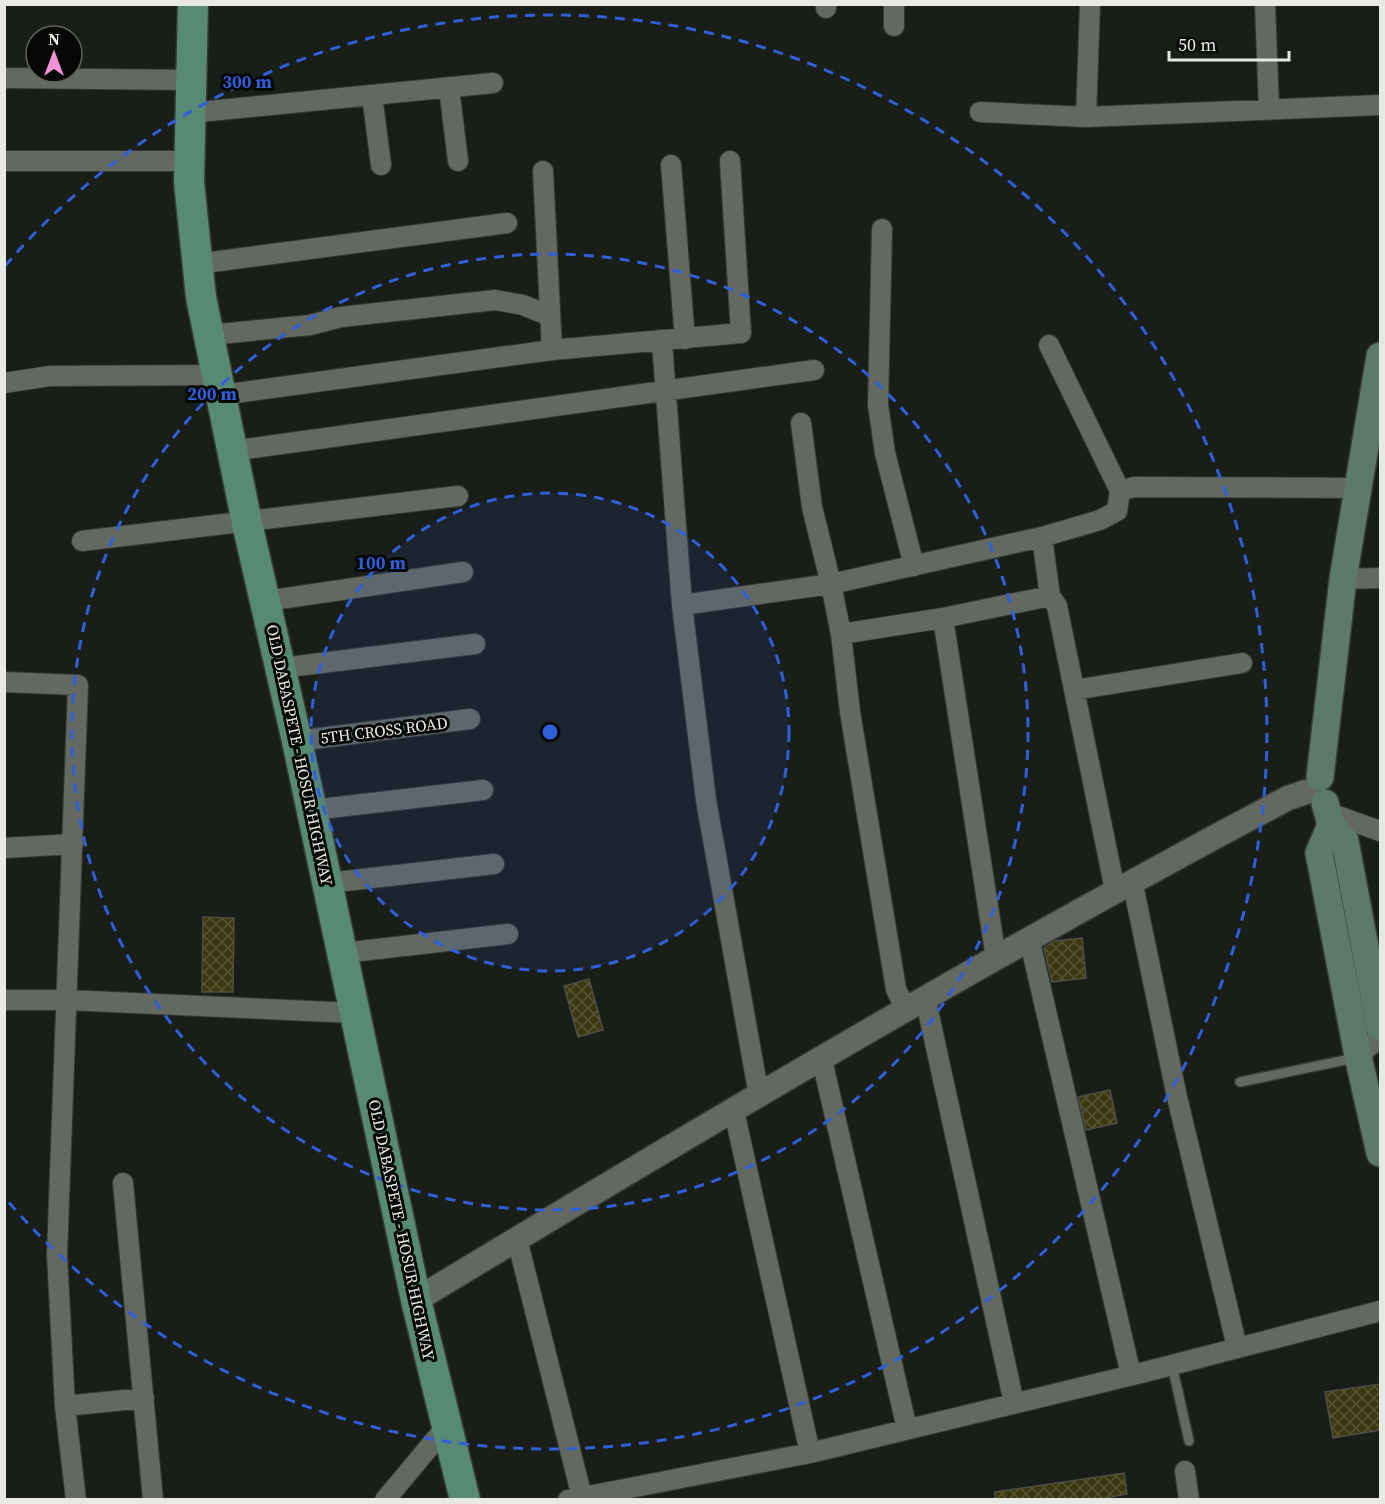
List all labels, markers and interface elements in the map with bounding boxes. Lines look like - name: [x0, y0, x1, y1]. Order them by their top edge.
- north arrow: [24, 24, 84, 84]
- scale bar: [1169, 24, 1289, 62]
- text: N: [48, 28, 60, 50]
- text: 50 m: [1178, 32, 1216, 57]
- text: 300 m: [222, 69, 272, 94]
- text: 200 m: [187, 381, 237, 406]
- text: 100 m: [356, 550, 406, 575]
- street label: OLD DABASPETE - HOSUR HIGHWAY: [262, 623, 338, 887]
- street label: 5TH CROSS ROAD: [319, 711, 449, 749]
- centre of rings: [540, 722, 560, 742]
- street label: OLD DABASPETE - HOSUR HIGHWAY: [364, 1098, 440, 1362]

